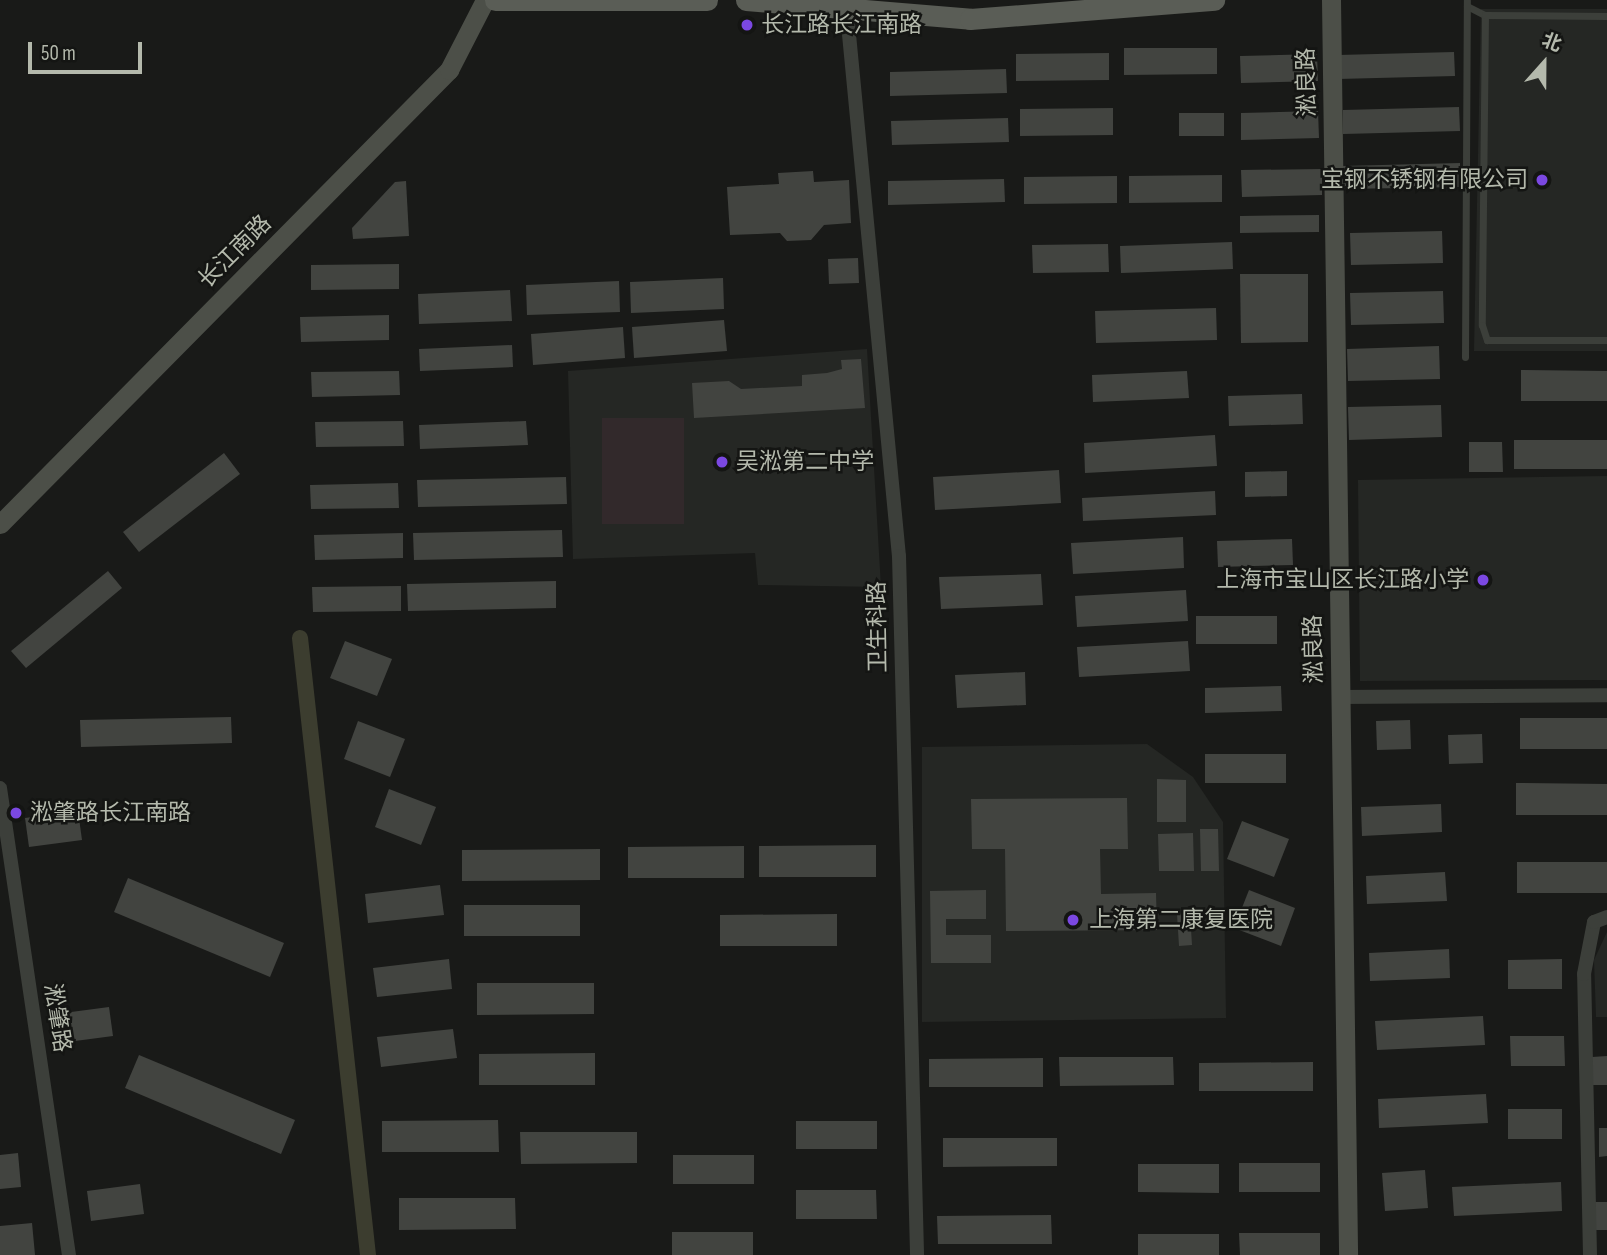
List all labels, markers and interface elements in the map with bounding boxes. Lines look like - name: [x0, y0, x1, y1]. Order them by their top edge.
- place label: 长江路长江南路: [761, 11, 922, 39]
- marker: 长江路长江南路: [739, 17, 755, 33]
- scale bar: [32, 28, 145, 72]
- north arrow: [1509, 28, 1579, 98]
- text: 北: [1539, 29, 1565, 57]
- text: 50 m: [41, 41, 76, 66]
- street label: 淞良路: [1293, 47, 1321, 117]
- place label: 宝钢不锈钢有限公司: [1321, 166, 1528, 194]
- marker: 宝钢不锈钢有限公司: [1534, 172, 1550, 188]
- street label: 长江南路: [193, 210, 277, 294]
- place label: 吴淞第二中学: [736, 448, 874, 476]
- marker: 吴淞第二中学: [714, 454, 730, 470]
- place label: 上海市宝山区长江路小学: [1216, 566, 1469, 594]
- marker: 上海市宝山区长江路小学: [1475, 572, 1491, 588]
- street label: 卫生科路: [863, 581, 893, 673]
- street label: 淞良路: [1300, 614, 1328, 684]
- place label: 淞肇路长江南路: [30, 799, 191, 827]
- marker: 淞肇路长江南路: [8, 805, 24, 821]
- place label: 上海第二康复医院: [1089, 906, 1273, 934]
- marker: 上海第二康复医院: [1063, 910, 1083, 930]
- street label: 淞肇路: [38, 982, 76, 1054]

